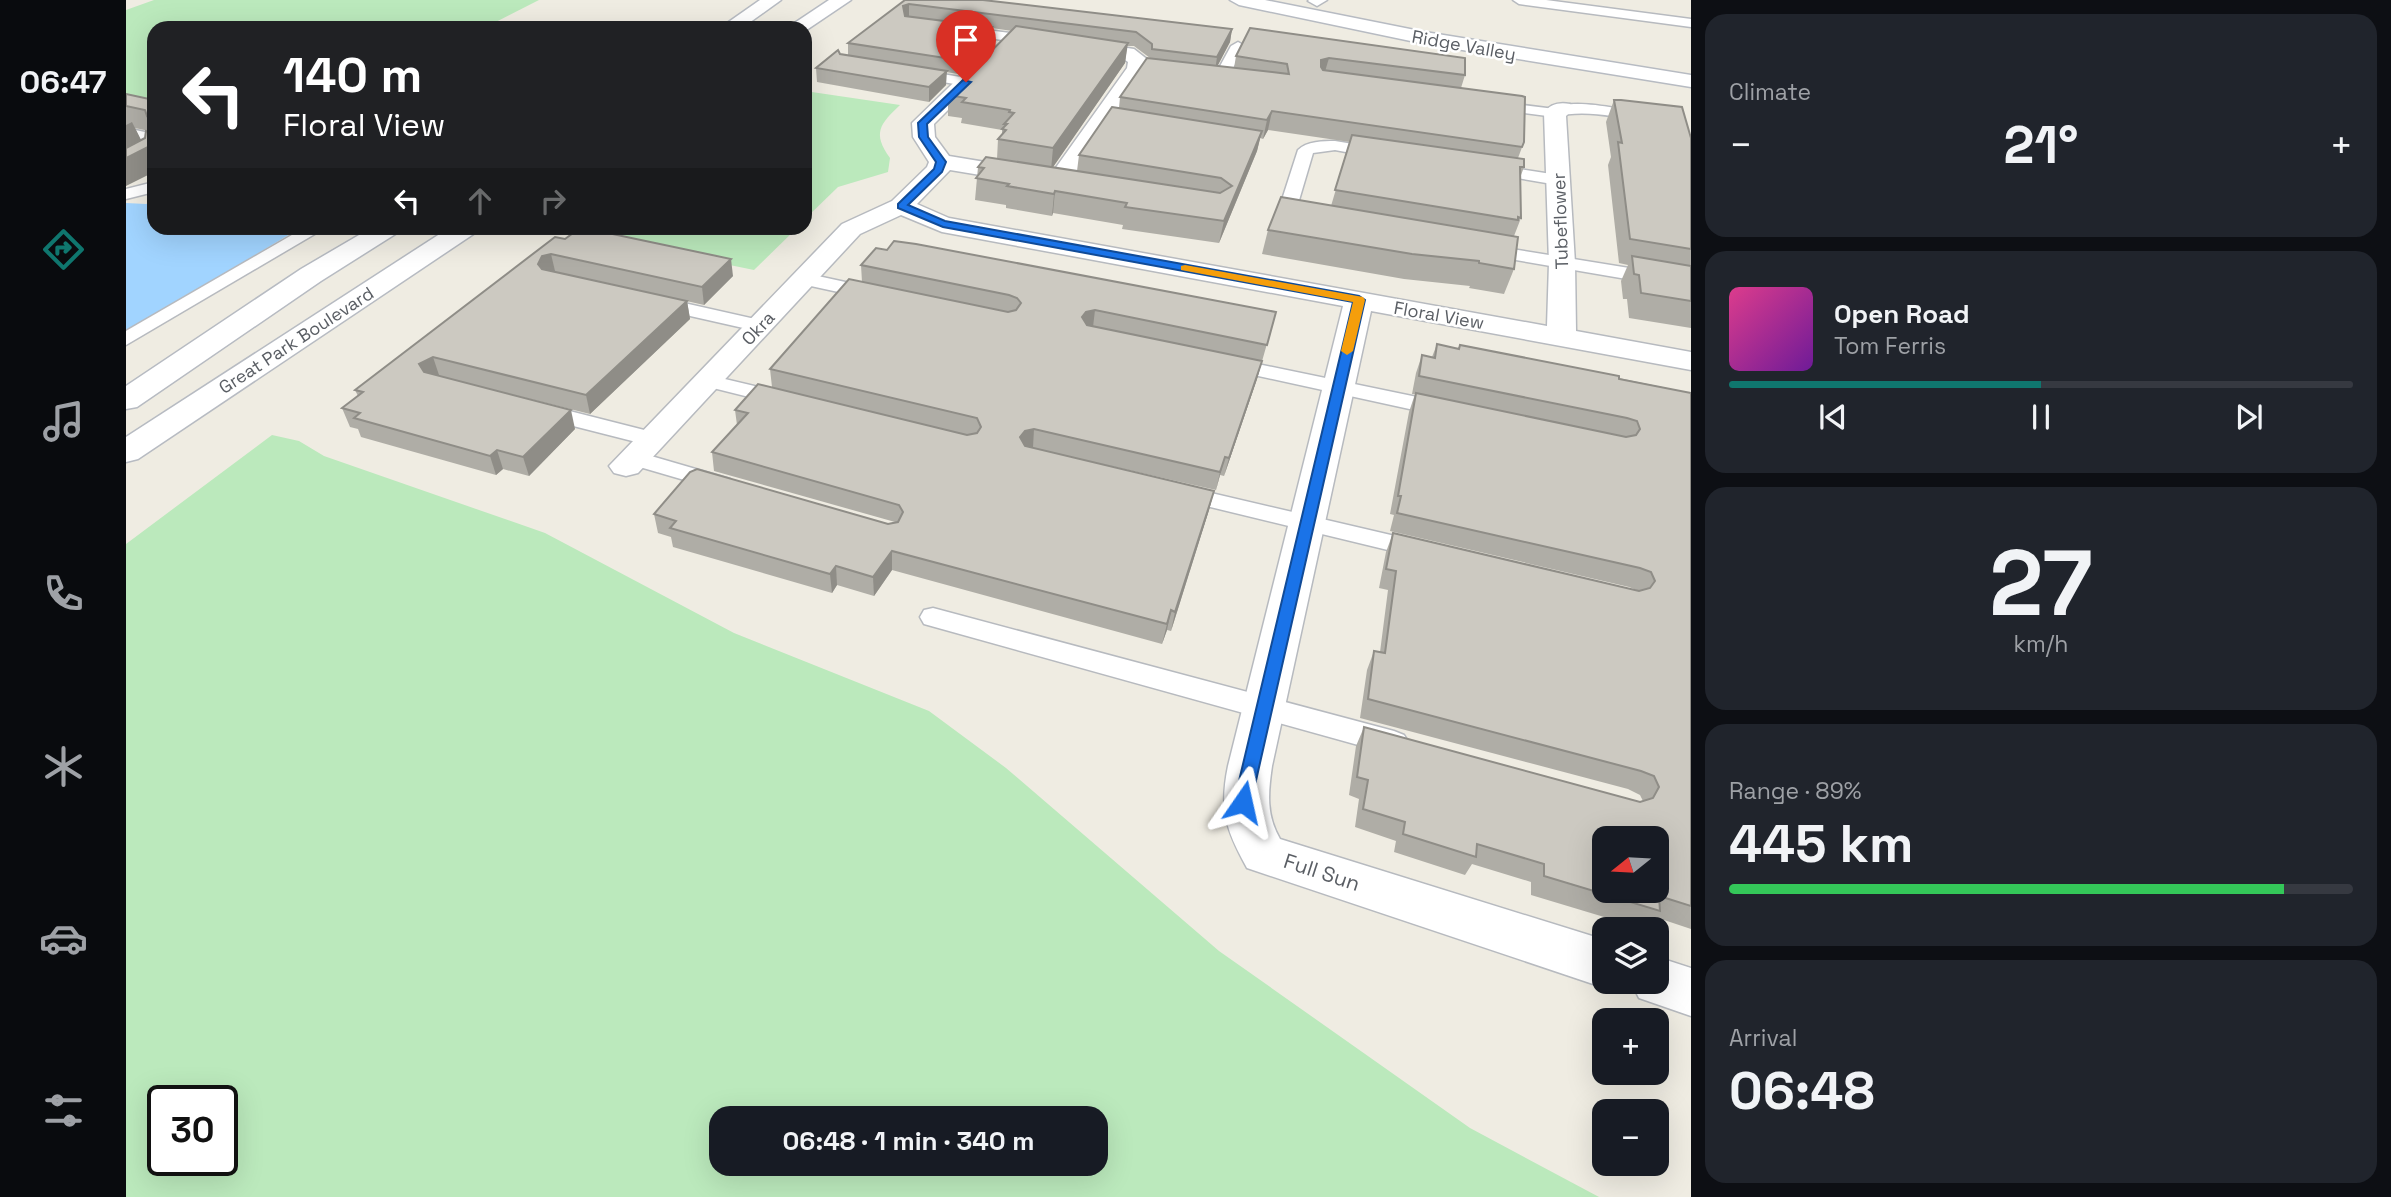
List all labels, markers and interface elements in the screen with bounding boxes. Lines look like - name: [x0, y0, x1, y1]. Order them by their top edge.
- pin: [936, 10, 996, 82]
- icon: arrive: [947, 21, 985, 59]
- street label: Ridge Valley: [1410, 25, 1518, 65]
- text: 140 m: [283, 44, 422, 106]
- icon: left: [168, 49, 259, 140]
- text: 06:47: [20, 62, 106, 102]
- text: Climate: [1729, 77, 1811, 107]
- text: Floral View: [283, 105, 445, 145]
- text: 21°: [2004, 112, 2078, 178]
- text: −: [1729, 121, 1753, 169]
- text: +: [2329, 121, 2353, 169]
- street label: Tubeflower: [1547, 172, 1573, 270]
- icon: left: [388, 182, 426, 220]
- icon: ahead: [461, 182, 499, 220]
- icon: right: [534, 182, 572, 220]
- icon: directions: [39, 225, 88, 274]
- street label: Great Park Boulevard: [214, 281, 378, 399]
- street label: Floral View: [1392, 296, 1486, 334]
- text: Open Road: [1834, 297, 1970, 331]
- street label: Okra: [736, 306, 780, 350]
- text: Tom Ferris: [1834, 331, 1946, 361]
- icon: music: [39, 397, 88, 446]
- icon: previous: [1814, 398, 1852, 436]
- icon: pause: [2022, 398, 2060, 436]
- icon: next: [2230, 398, 2268, 436]
- text: 27: [1989, 525, 2093, 642]
- icon: phone: [39, 569, 88, 618]
- text: km/h: [2014, 629, 2068, 659]
- icon: climate: [39, 742, 88, 791]
- position arrow: [1206, 765, 1280, 839]
- text: Range · 89%: [1729, 776, 1862, 806]
- text: 445 km: [1729, 811, 1913, 877]
- north arrow: [1592, 826, 1670, 903]
- map controls: [1592, 826, 1669, 1176]
- street label: Full Sun: [1281, 847, 1363, 897]
- icon: car: [39, 914, 88, 963]
- button: layers: [1592, 917, 1669, 994]
- button: +: [1592, 1008, 1669, 1085]
- text: Arrival: [1729, 1023, 1797, 1053]
- text: 06:48: [1729, 1058, 1875, 1124]
- speed limit sign: 30: [147, 1085, 238, 1176]
- icon: filters: [39, 1086, 88, 1135]
- button: −: [1592, 1099, 1669, 1176]
- text: 06:48 · 1 min · 340 m: [782, 1124, 1035, 1158]

